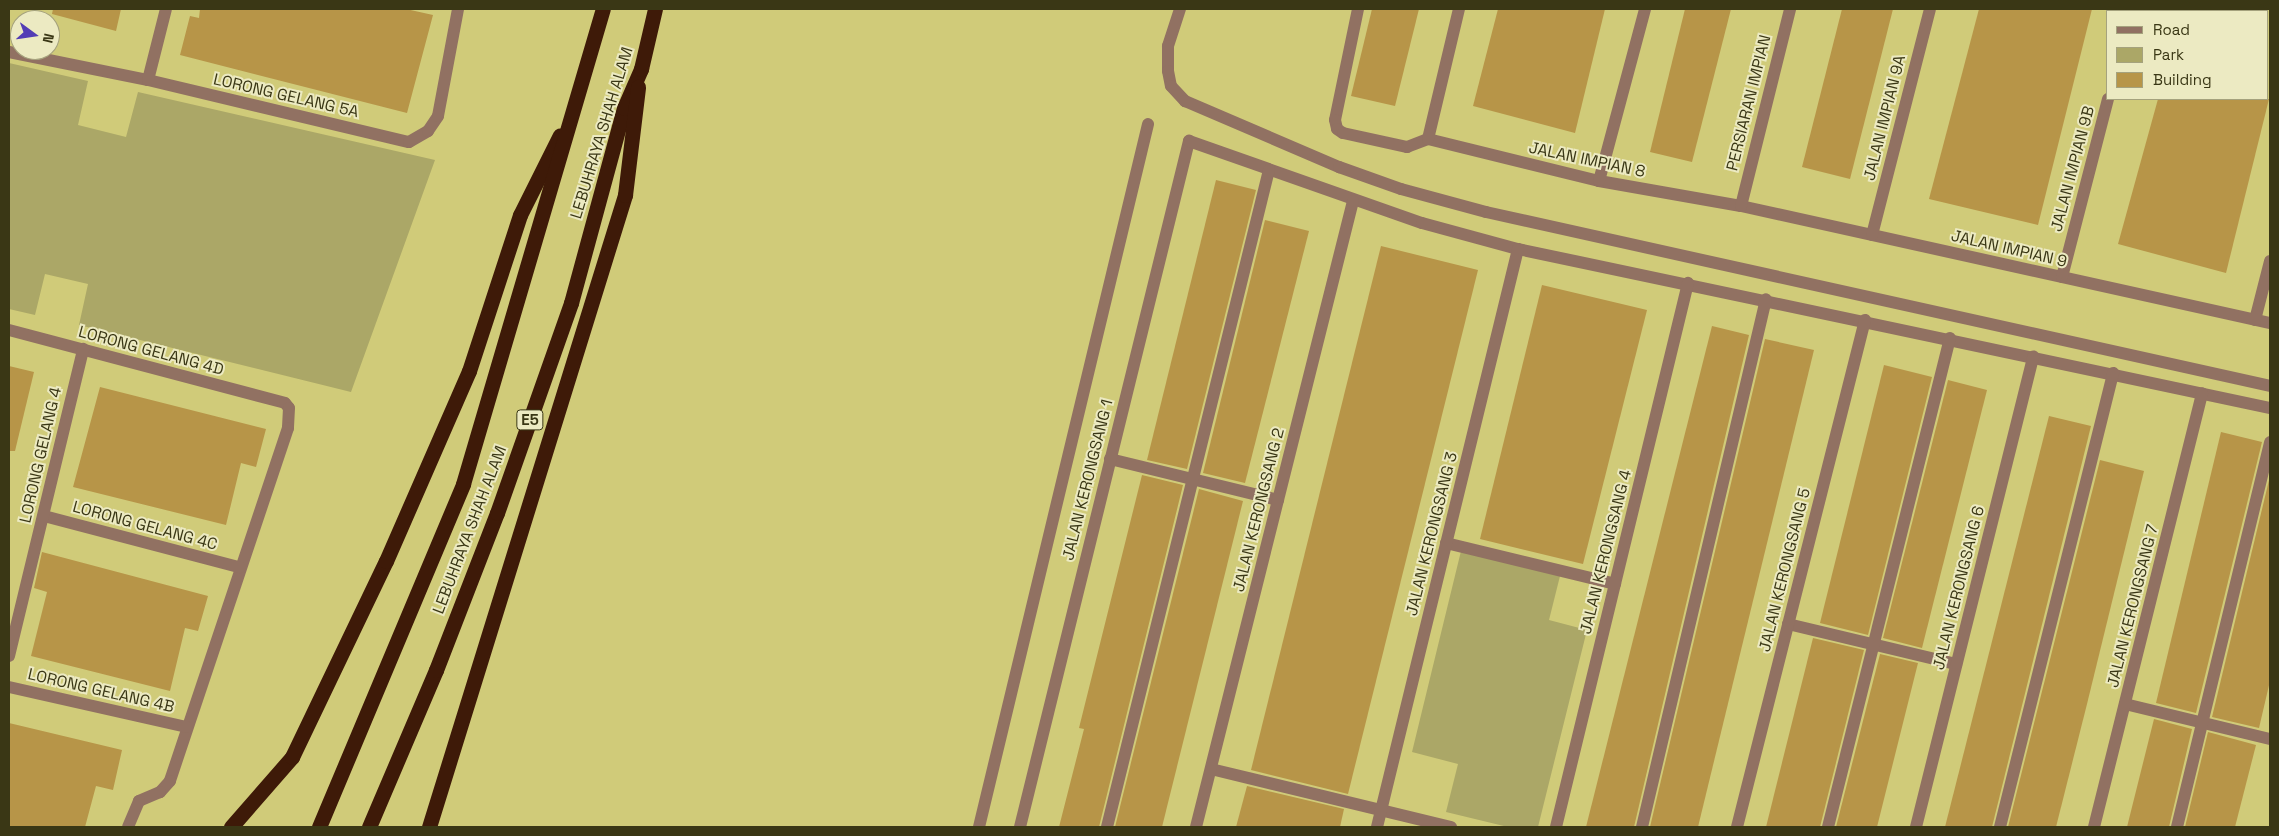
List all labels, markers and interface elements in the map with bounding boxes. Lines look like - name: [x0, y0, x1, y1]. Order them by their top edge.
- north arrow: [10, 10, 60, 60]
- legend: [2106, 10, 2269, 100]
- text: Road: [2153, 20, 2190, 39]
- text: N: [39, 32, 58, 45]
- street label: PERSIARAN IMPIAN: [1723, 33, 1775, 173]
- street label: LEBUHRAYA SHAH ALAM: [567, 45, 637, 221]
- text: Park: [2153, 45, 2184, 64]
- street label: JALAN IMPIAN 9A: [1860, 53, 1910, 183]
- street label: LORONG GELANG 5A: [211, 70, 361, 122]
- text: Building: [2153, 70, 2212, 89]
- street label: JALAN IMPIAN 9B: [2047, 104, 2099, 234]
- street label: JALAN IMPIAN 8: [1527, 138, 1647, 182]
- street label: JALAN IMPIAN 9: [1949, 226, 2069, 272]
- street label: LORONG GELANG 4D: [76, 322, 226, 380]
- street label: LORONG GELANG 4: [16, 385, 66, 525]
- street label: JALAN KERONGSANG 1: [1059, 398, 1117, 562]
- road number: E5: [516, 408, 544, 432]
- street label: JALAN KERONGSANG 2: [1229, 426, 1289, 594]
- street label: LEBUHRAYA SHAH ALAM: [429, 443, 511, 617]
- street label: JALAN KERONGSANG 3: [1402, 450, 1462, 618]
- street label: JALAN KERONGSANG 4: [1576, 468, 1636, 636]
- street label: JALAN KERONGSANG 5: [1755, 486, 1815, 654]
- street label: LORONG GELANG 4C: [70, 497, 220, 555]
- street label: JALAN KERONGSANG 6: [1929, 504, 1989, 672]
- street label: JALAN KERONGSANG 7: [2103, 522, 2163, 690]
- street label: LORONG GELANG 4B: [26, 665, 176, 717]

